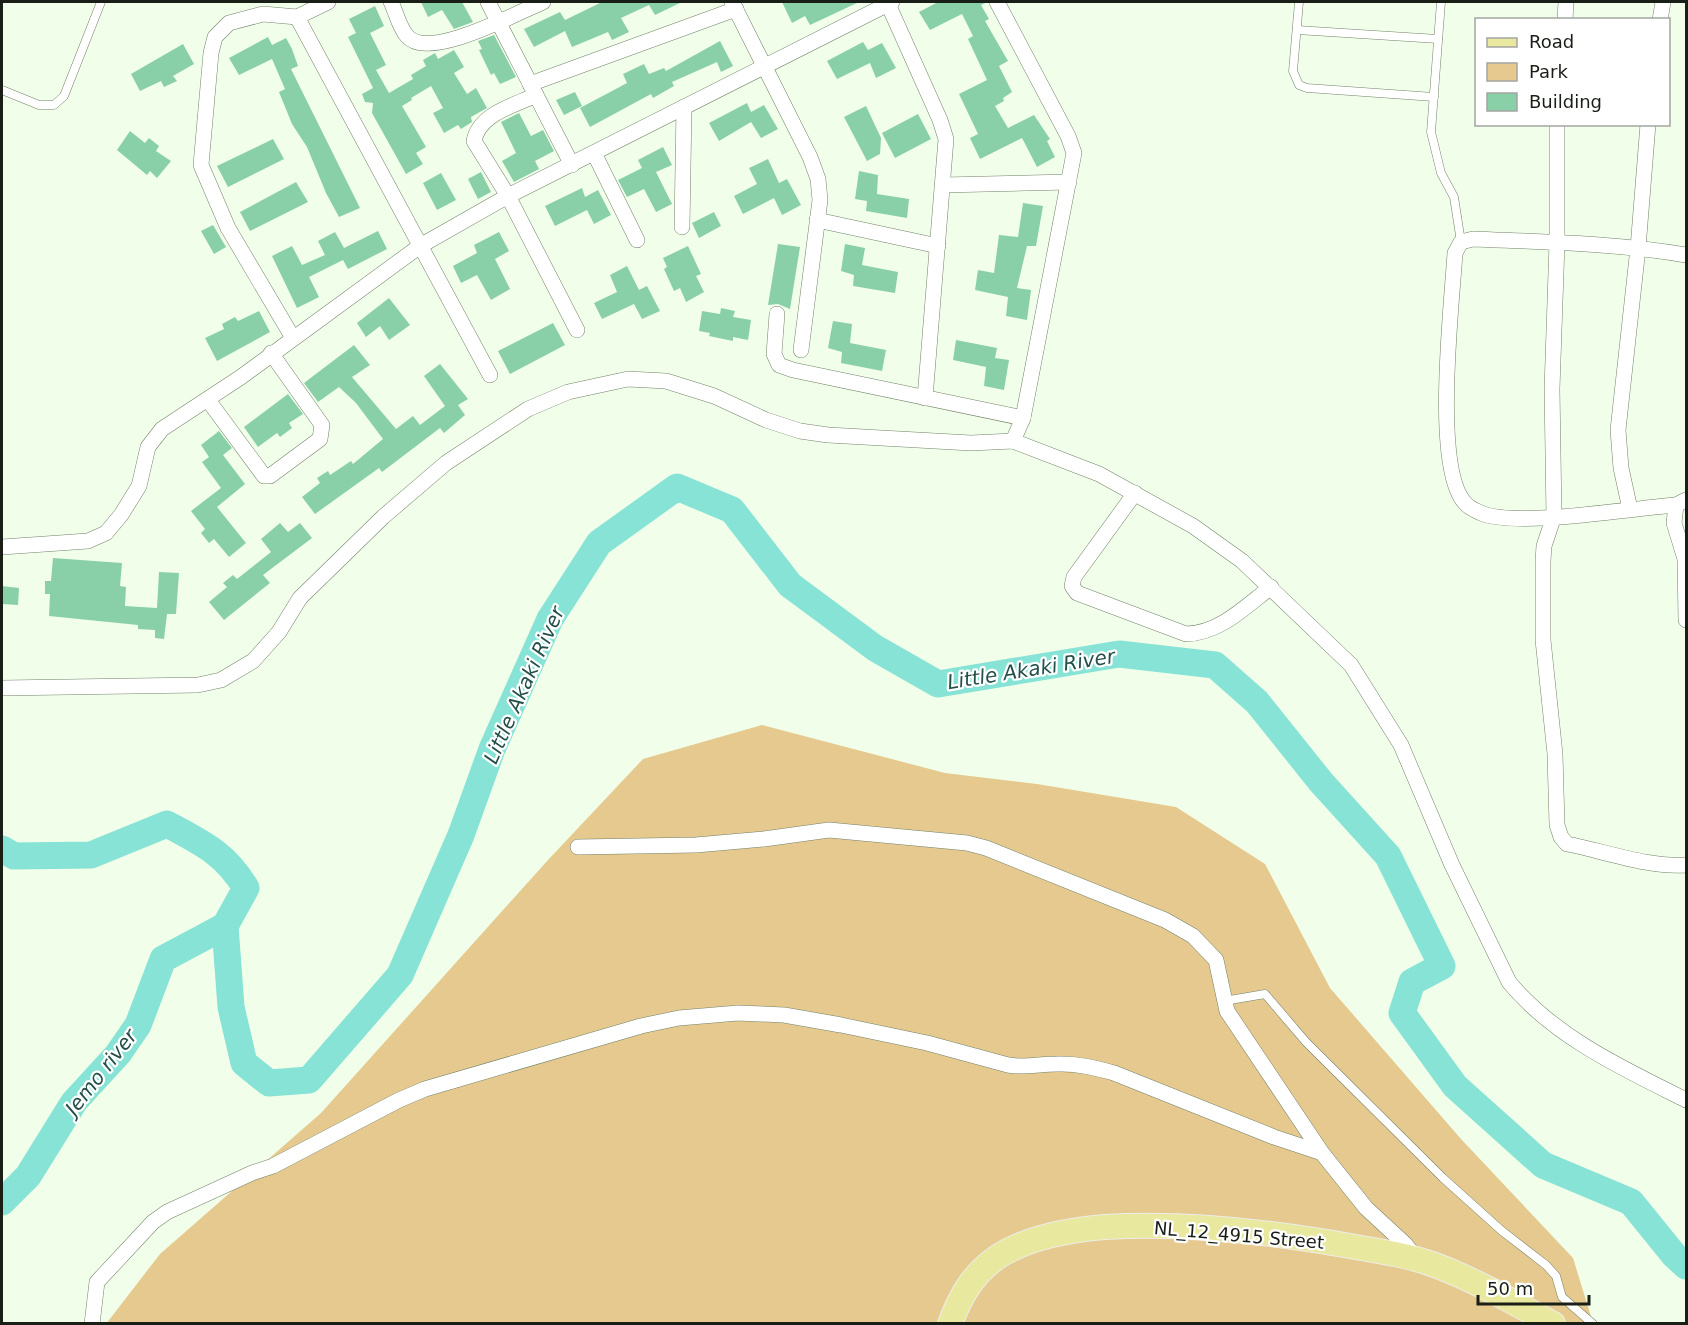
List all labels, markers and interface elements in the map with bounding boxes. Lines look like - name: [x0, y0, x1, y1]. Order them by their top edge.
- legend: [1475, 18, 1670, 126]
- text: Road: [1529, 31, 1574, 52]
- text: Park: [1529, 61, 1568, 82]
- text: Building: [1529, 91, 1602, 112]
- water label: Little Akaki River: [479, 601, 570, 767]
- water label: Little Akaki River: [945, 644, 1118, 694]
- water label: Jemo river: [58, 1023, 143, 1123]
- street label: NL_12_4915 Street: [1153, 1217, 1325, 1254]
- scale bar: [1478, 1268, 1589, 1306]
- text: 50 m: [1487, 1278, 1533, 1299]

